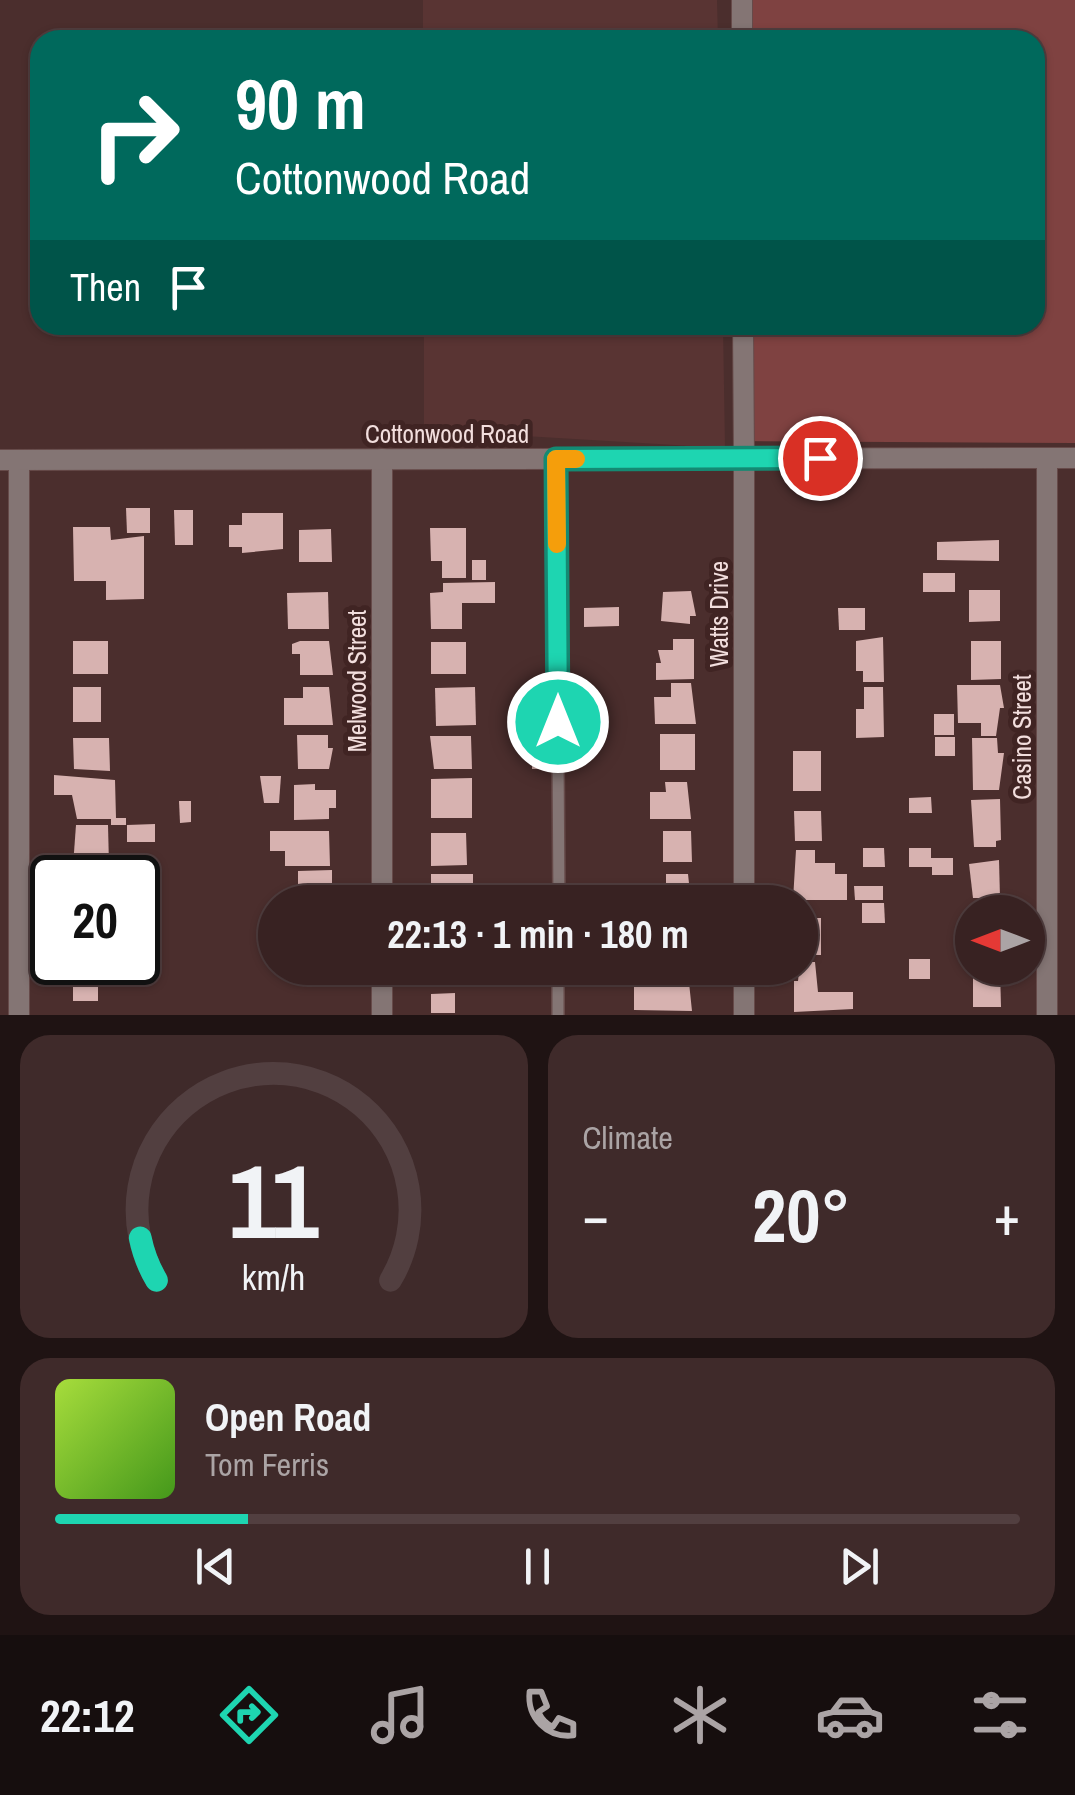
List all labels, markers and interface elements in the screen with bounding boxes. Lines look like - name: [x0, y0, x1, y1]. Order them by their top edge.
- text: 90 m: [235, 57, 366, 151]
- icon: right: [70, 70, 200, 200]
- text: Cottonwood Road: [235, 147, 530, 208]
- icon: arrive: [161, 260, 216, 315]
- text: Then: [70, 262, 141, 313]
- pin: [778, 416, 863, 501]
- street label: Cottonwood Road: [365, 417, 529, 451]
- icon: arrive: [793, 431, 848, 486]
- street label: Watts Drive: [702, 561, 736, 667]
- street label: Melwood Street: [340, 609, 374, 752]
- position arrow: [506, 670, 610, 774]
- street label: Casino Street: [1005, 674, 1039, 800]
- speed limit sign: 20: [30, 855, 160, 985]
- north arrow: [955, 895, 1045, 985]
- map controls: [955, 895, 1045, 985]
- text: 22:13 · 1 min · 180 m: [387, 909, 689, 960]
- text: Climate: [583, 1116, 673, 1159]
- text: 11: [229, 1130, 319, 1270]
- text: 20°: [752, 1164, 850, 1265]
- text: −: [583, 1178, 609, 1252]
- text: +: [994, 1178, 1020, 1252]
- text: km/h: [242, 1253, 306, 1301]
- text: Open Road: [205, 1392, 371, 1443]
- text: Tom Ferris: [205, 1443, 329, 1486]
- icon: previous: [188, 1539, 243, 1594]
- icon: pause: [510, 1539, 565, 1594]
- icon: next: [832, 1539, 887, 1594]
- icon: directions: [214, 1680, 284, 1750]
- icon: music: [365, 1680, 435, 1750]
- icon: phone: [515, 1680, 585, 1750]
- icon: climate: [665, 1680, 735, 1750]
- icon: car: [815, 1680, 885, 1750]
- icon: filters: [965, 1680, 1035, 1750]
- text: 22:12: [40, 1685, 134, 1746]

